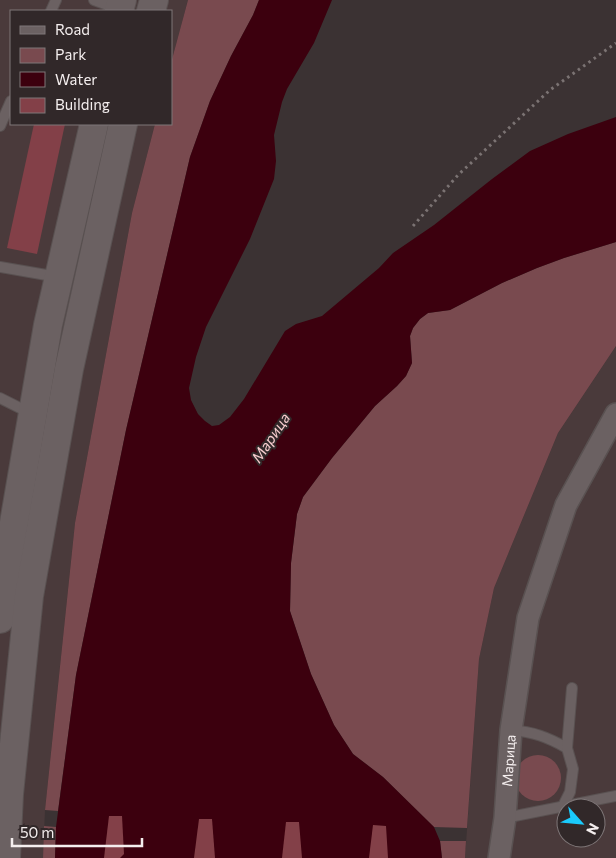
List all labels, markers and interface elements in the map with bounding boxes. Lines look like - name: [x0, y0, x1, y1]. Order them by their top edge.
- legend: [10, 10, 172, 125]
- text: Road: [55, 20, 90, 38]
- text: Park: [55, 45, 86, 63]
- text: Water: [55, 70, 97, 88]
- text: Building: [55, 95, 110, 113]
- water label: Марица: [247, 409, 293, 466]
- street label: Марица: [498, 734, 519, 787]
- north arrow: [556, 798, 606, 848]
- scale bar: [12, 816, 142, 848]
- text: N: [583, 821, 603, 838]
- text: 50 m: [20, 823, 54, 841]

